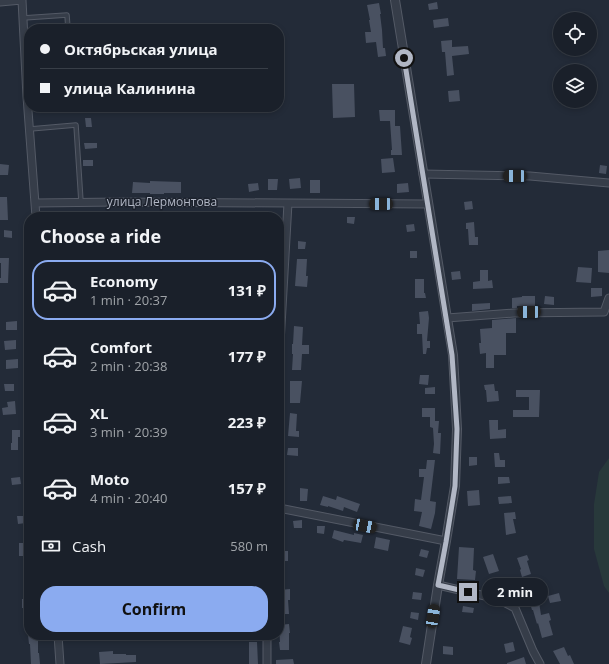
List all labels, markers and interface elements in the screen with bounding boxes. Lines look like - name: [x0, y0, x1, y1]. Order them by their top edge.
- map controls: [553, 12, 597, 108]
- button: locate: [553, 12, 597, 56]
- text: Октябрьская улица: [64, 39, 218, 59]
- route start: [395, 49, 413, 67]
- button: layers: [553, 64, 597, 108]
- text: улица Калинина: [64, 78, 196, 98]
- car: [503, 170, 527, 182]
- street label: улица Лермонтова: [107, 193, 217, 210]
- car: [369, 198, 393, 210]
- text: Choose a ride: [40, 224, 161, 248]
- text: Economy: [90, 271, 158, 291]
- icon: car: [42, 272, 78, 308]
- text: 131 ₽: [228, 280, 266, 300]
- text: 1 min · 20:37: [90, 291, 167, 309]
- car: [517, 306, 541, 318]
- text: Comfort: [90, 337, 152, 357]
- icon: car: [42, 338, 78, 374]
- text: 177 ₽: [228, 346, 266, 366]
- text: 2 min · 20:38: [90, 357, 167, 375]
- text: XL: [90, 403, 108, 423]
- icon: car: [42, 404, 78, 440]
- text: 223 ₽: [228, 412, 266, 432]
- text: 3 min · 20:39: [90, 423, 167, 441]
- text: Moto: [90, 469, 129, 489]
- icon: car: [42, 470, 78, 506]
- text: 157 ₽: [228, 478, 266, 498]
- text: 4 min · 20:40: [90, 489, 167, 507]
- car: [352, 518, 378, 534]
- icon: cash: [40, 535, 62, 557]
- text: Cash: [72, 536, 106, 556]
- text: 580 m: [230, 537, 268, 555]
- callout: 2 min: [482, 578, 548, 606]
- route end: [459, 583, 477, 601]
- text: 2 min: [497, 583, 533, 601]
- button: Confirm: [40, 586, 268, 632]
- car: [425, 603, 441, 629]

